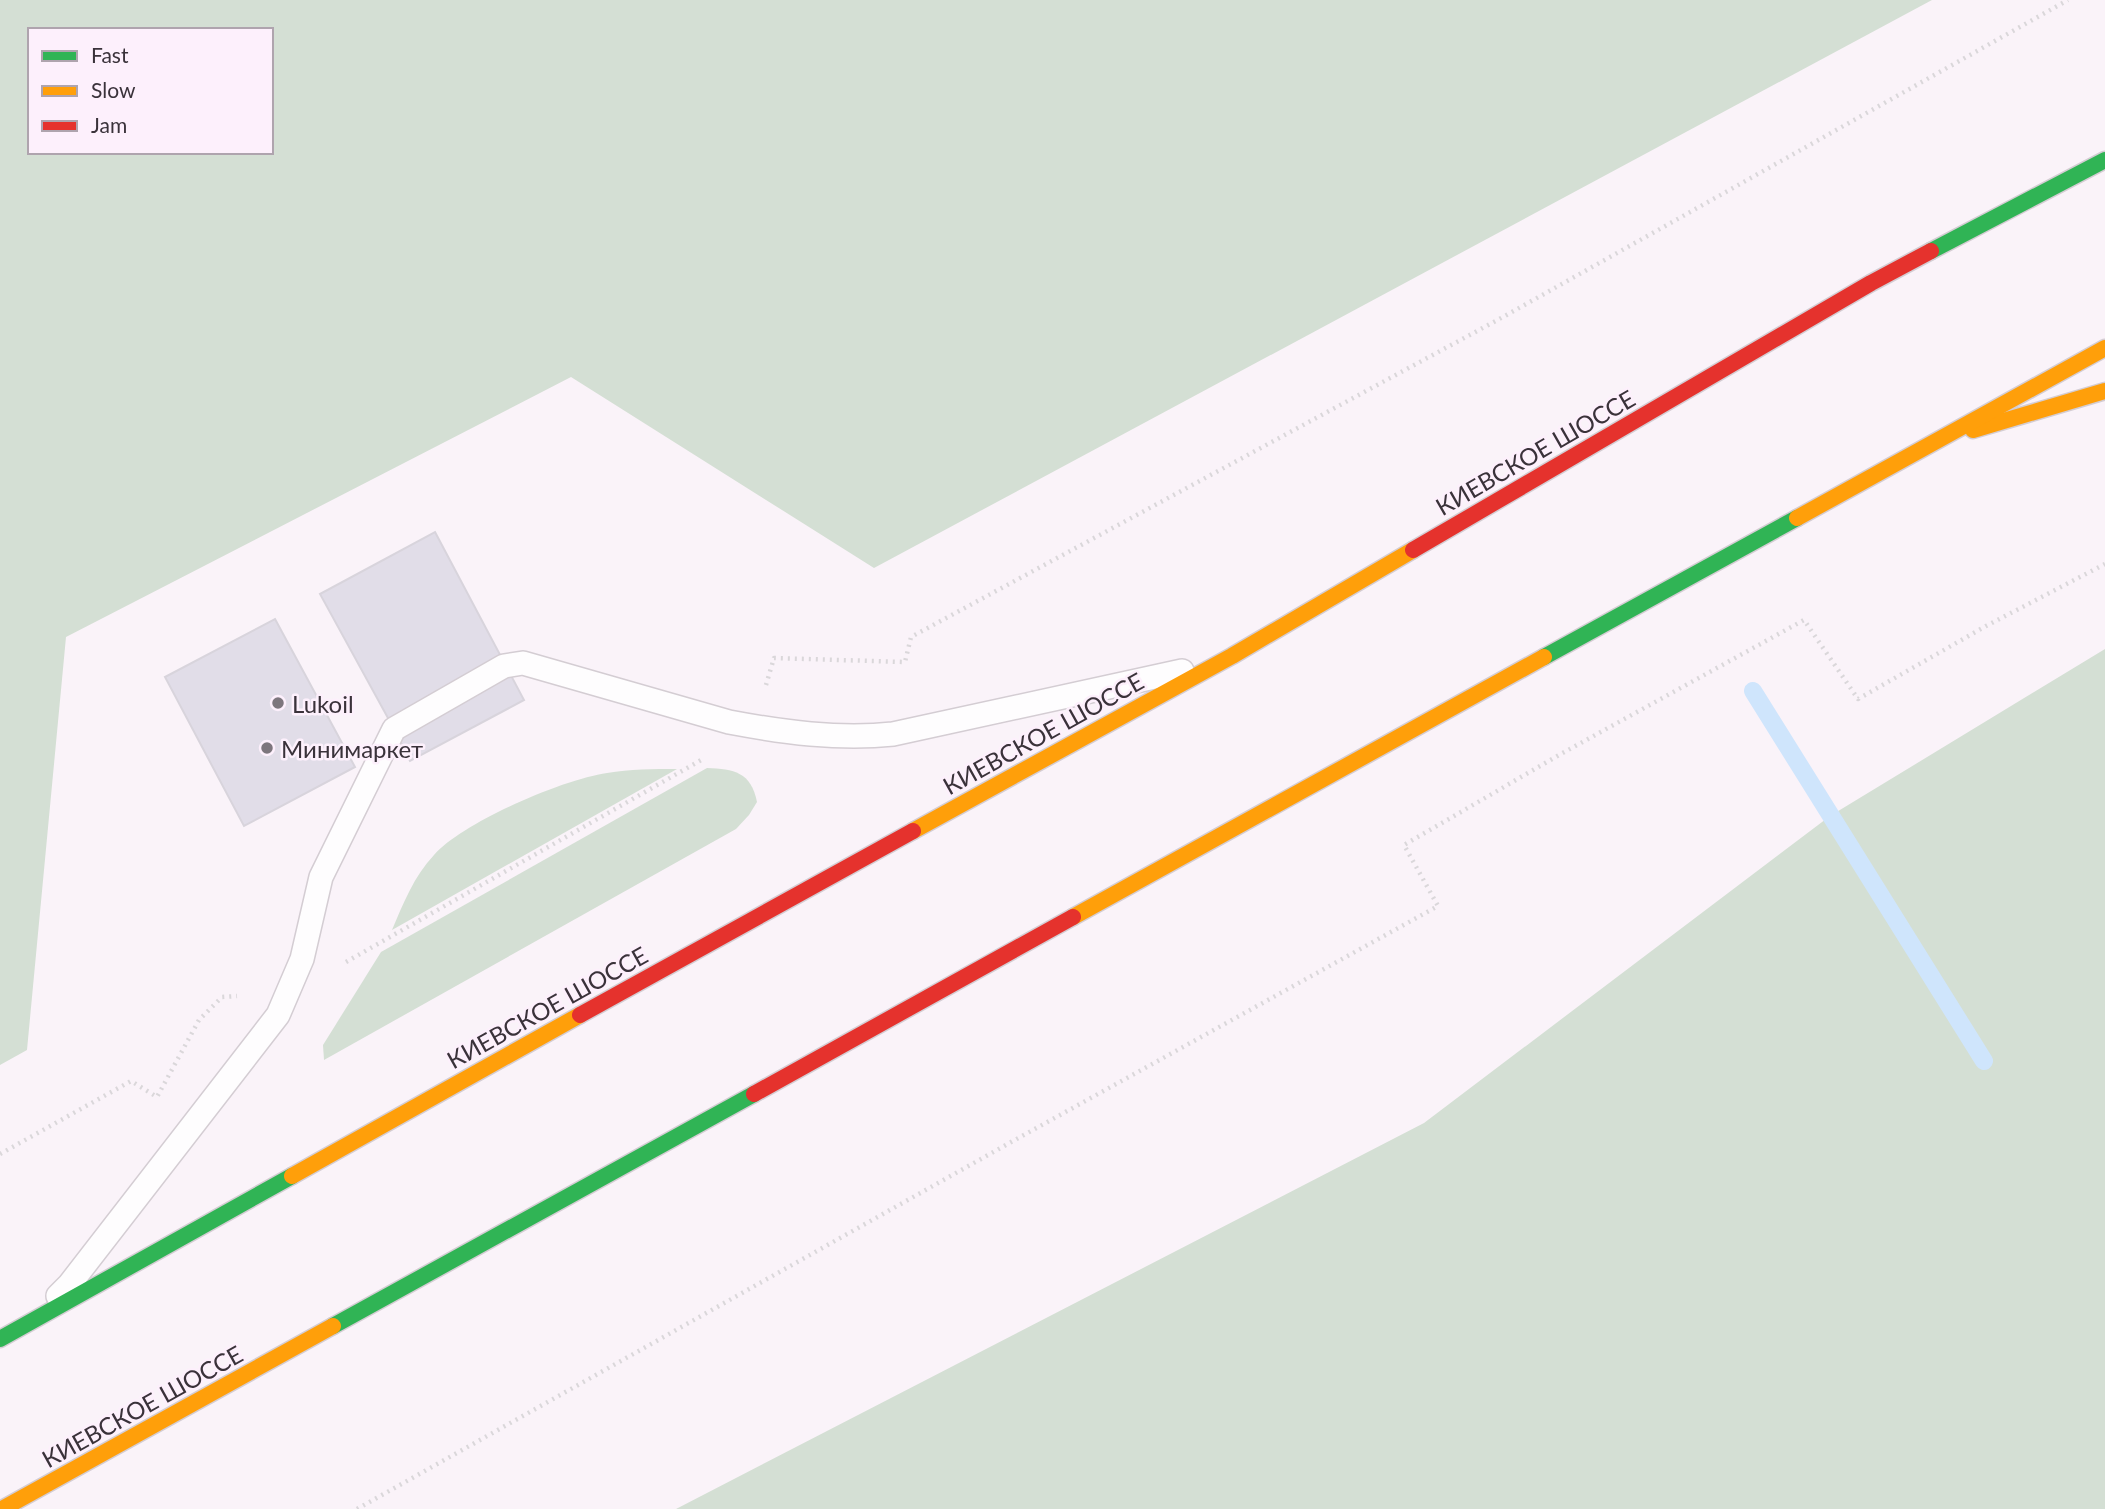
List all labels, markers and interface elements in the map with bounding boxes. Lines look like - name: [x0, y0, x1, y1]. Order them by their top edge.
- legend: [28, 28, 273, 154]
- text: Fast: [91, 42, 129, 67]
- text: Slow: [91, 77, 136, 102]
- text: Jam: [91, 112, 127, 137]
- street label: КИЕВСКОЕ ШОССЕ: [1430, 383, 1640, 521]
- street label: КИЕВСКОЕ ШОССЕ: [938, 666, 1148, 800]
- place label: Lukoil: [292, 689, 354, 718]
- marker: Lukoil: [270, 695, 286, 711]
- place label: Минимаркет: [281, 734, 423, 763]
- marker: Минимаркет: [259, 740, 275, 756]
- street label: КИЕВСКОЕ ШОССЕ: [442, 940, 652, 1074]
- street label: КИЕВСКОЕ ШОССЕ: [37, 1339, 247, 1473]

